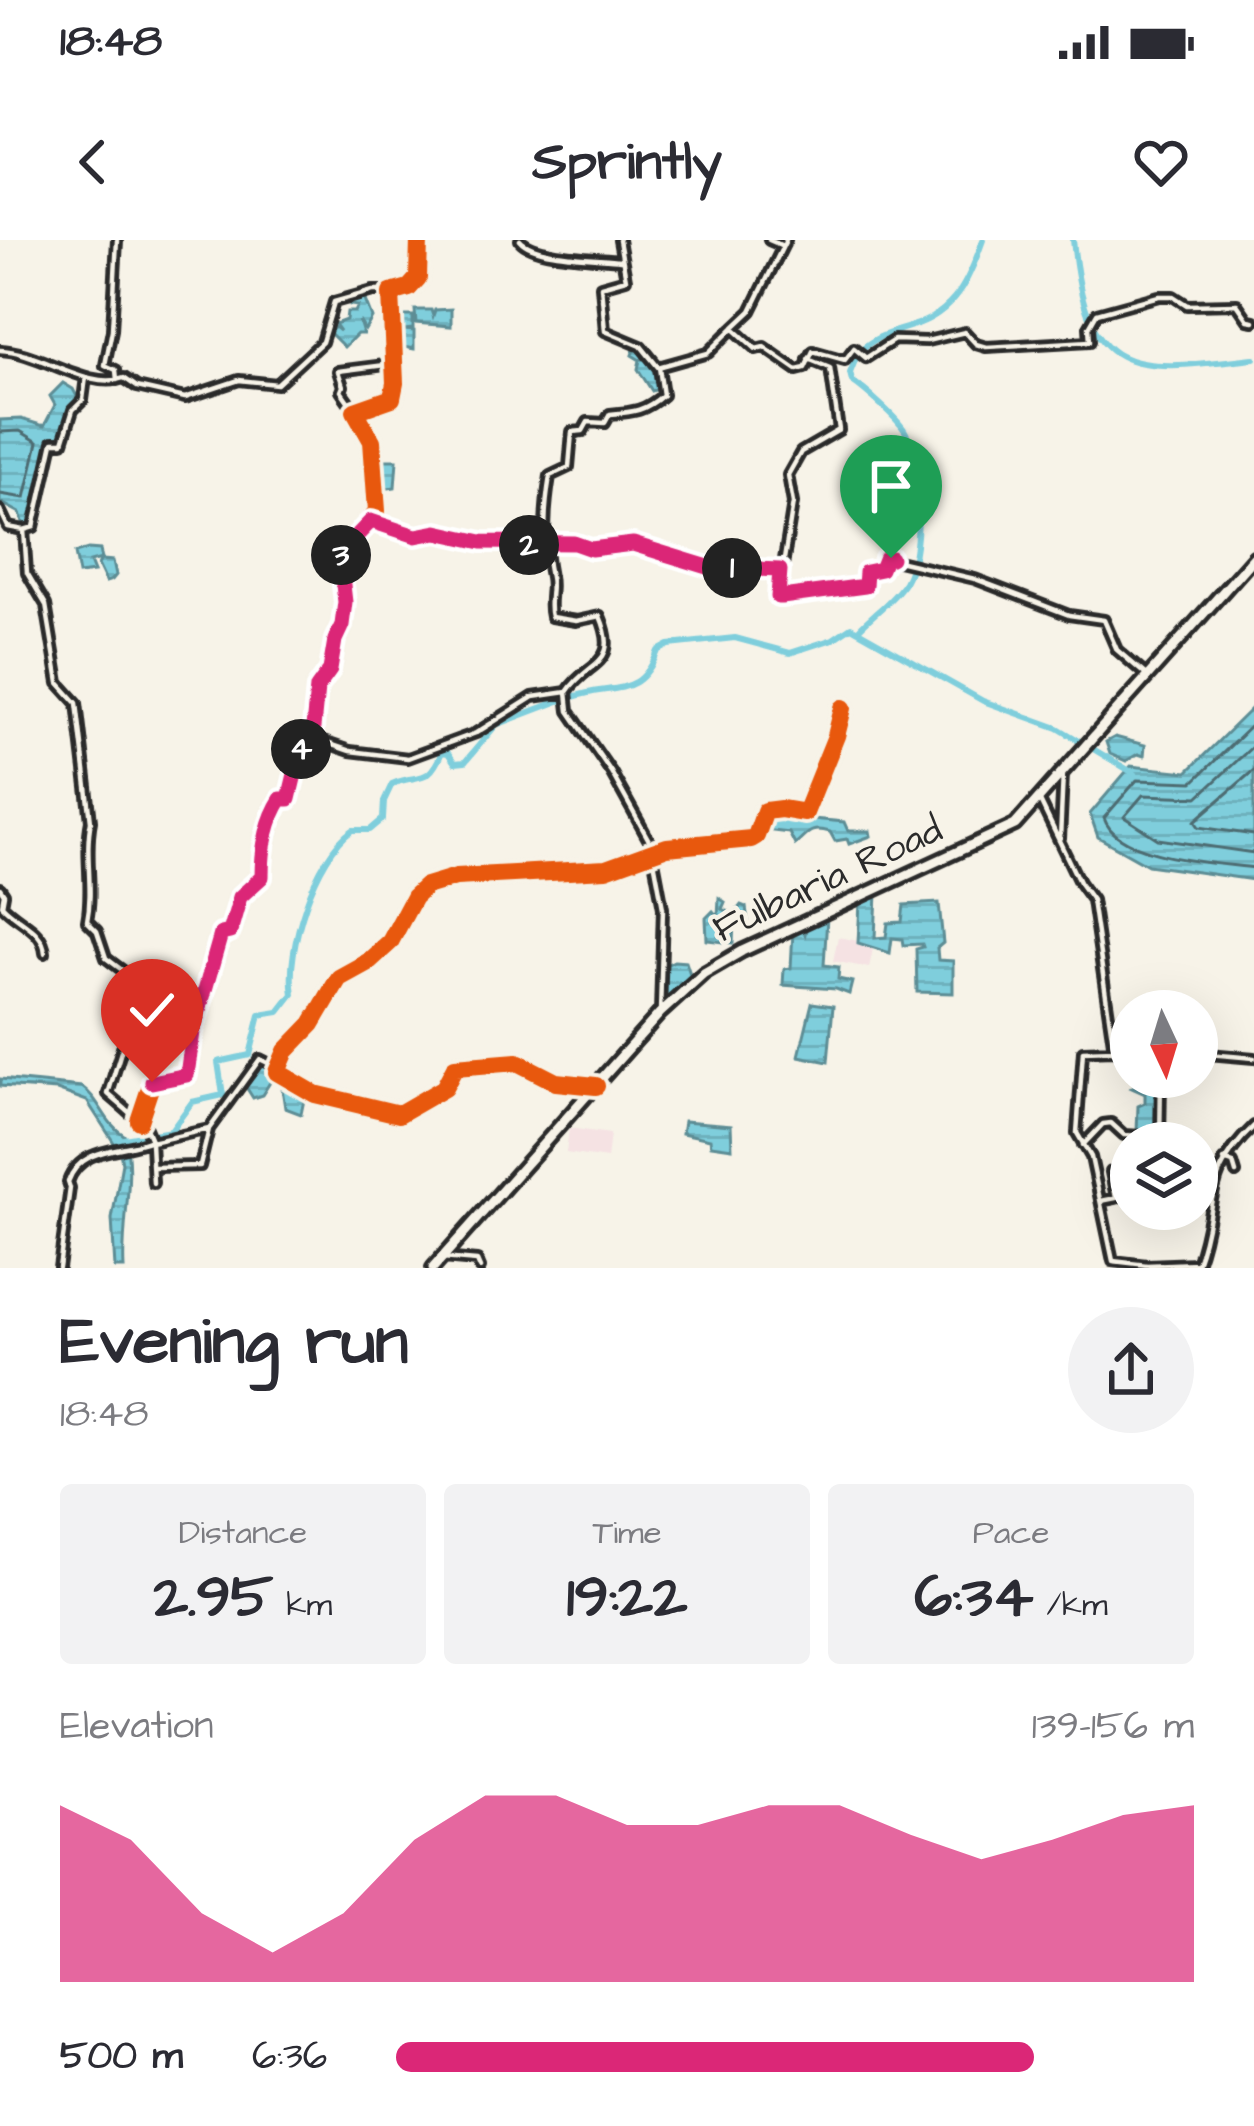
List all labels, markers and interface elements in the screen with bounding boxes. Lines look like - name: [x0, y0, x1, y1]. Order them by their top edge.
- text: 18:48: [60, 11, 162, 73]
- text: Sprintly: [532, 125, 722, 200]
- icon: back: [60, 129, 126, 195]
- icon: heart: [1128, 129, 1194, 195]
- pin: [840, 435, 942, 558]
- icon: arrive: [858, 453, 924, 519]
- pin: 2: [499, 515, 559, 575]
- text: 2: [520, 522, 538, 568]
- pin: 3: [311, 525, 371, 585]
- text: 3: [333, 532, 349, 578]
- pin: 1: [702, 538, 762, 598]
- text: 1: [730, 545, 734, 591]
- pin: 4: [271, 719, 331, 779]
- text: 4: [290, 726, 312, 772]
- street label: Fulbaria Road: [705, 803, 951, 957]
- pin: [101, 959, 203, 1082]
- icon: check: [119, 977, 185, 1043]
- north arrow: [1110, 990, 1218, 1098]
- map controls: [1110, 990, 1218, 1230]
- button: layers: [1110, 1122, 1218, 1230]
- text: Evening run: [60, 1297, 408, 1389]
- button: share: [1068, 1307, 1194, 1433]
- text: 18:48: [60, 1388, 149, 1442]
- text: Distance: [179, 1510, 307, 1556]
- text: Time: [592, 1510, 662, 1556]
- text: Pace: [973, 1510, 1049, 1556]
- text: 2.95: [154, 1556, 273, 1639]
- text: 19:22: [567, 1556, 687, 1639]
- text: 6:34: [914, 1556, 1033, 1639]
- text: km: [273, 1582, 332, 1628]
- text: /km: [1033, 1582, 1108, 1628]
- text: Elevation: [60, 1700, 214, 1754]
- text: 139–156 m: [1032, 1700, 1194, 1754]
- text: 500 m: [60, 2030, 183, 2084]
- text: 6:36: [252, 2030, 327, 2084]

